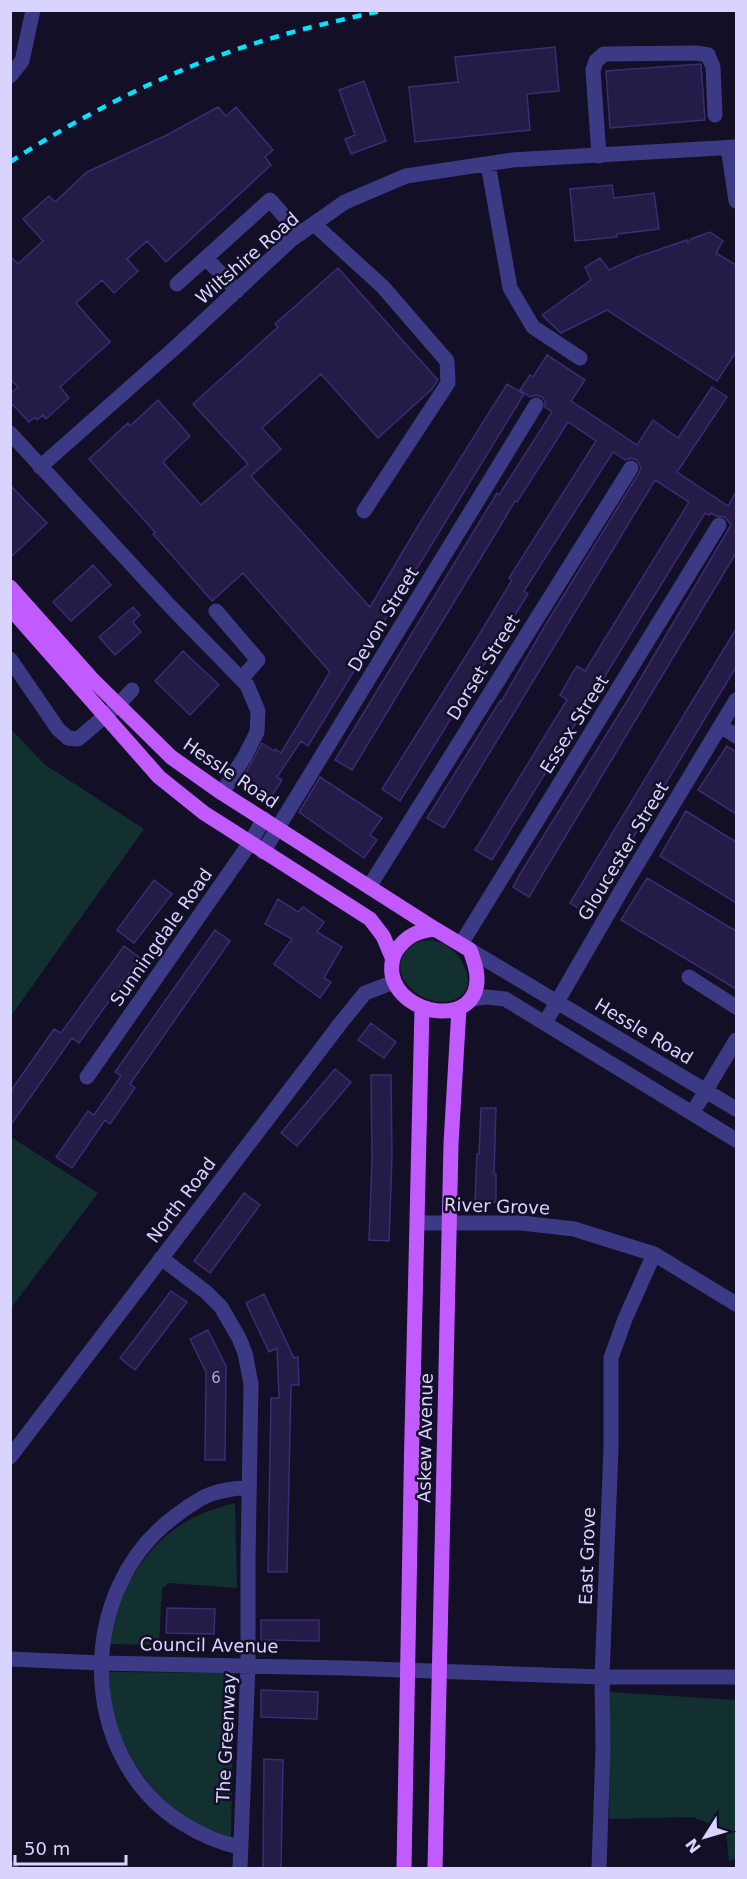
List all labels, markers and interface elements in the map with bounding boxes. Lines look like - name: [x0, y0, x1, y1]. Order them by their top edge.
- street label: Wiltshire Road: [191, 208, 303, 308]
- street label: Devon Street: [343, 563, 423, 675]
- street label: Dorset Street: [442, 610, 524, 724]
- street label: Essex Street: [535, 671, 613, 777]
- street label: Hessle Road: [179, 733, 283, 813]
- street label: Gloucester Street: [573, 778, 673, 924]
- street label: Sunningdale Road: [106, 864, 216, 1010]
- street label: Hessle Road: [591, 994, 697, 1068]
- street label: North Road: [142, 1153, 220, 1247]
- street label: River Grove: [444, 1194, 550, 1218]
- house number: 6: [211, 1369, 221, 1387]
- street label: Askew Avenue: [413, 1373, 437, 1503]
- street label: East Grove: [575, 1507, 599, 1605]
- street label: Council Avenue: [139, 1633, 279, 1657]
- street label: The Greenway: [212, 1672, 240, 1805]
- north arrow: [675, 1807, 735, 1867]
- scale bar: [15, 1828, 126, 1866]
- text: N: [682, 1835, 705, 1857]
- text: 50 m: [24, 1838, 70, 1859]

